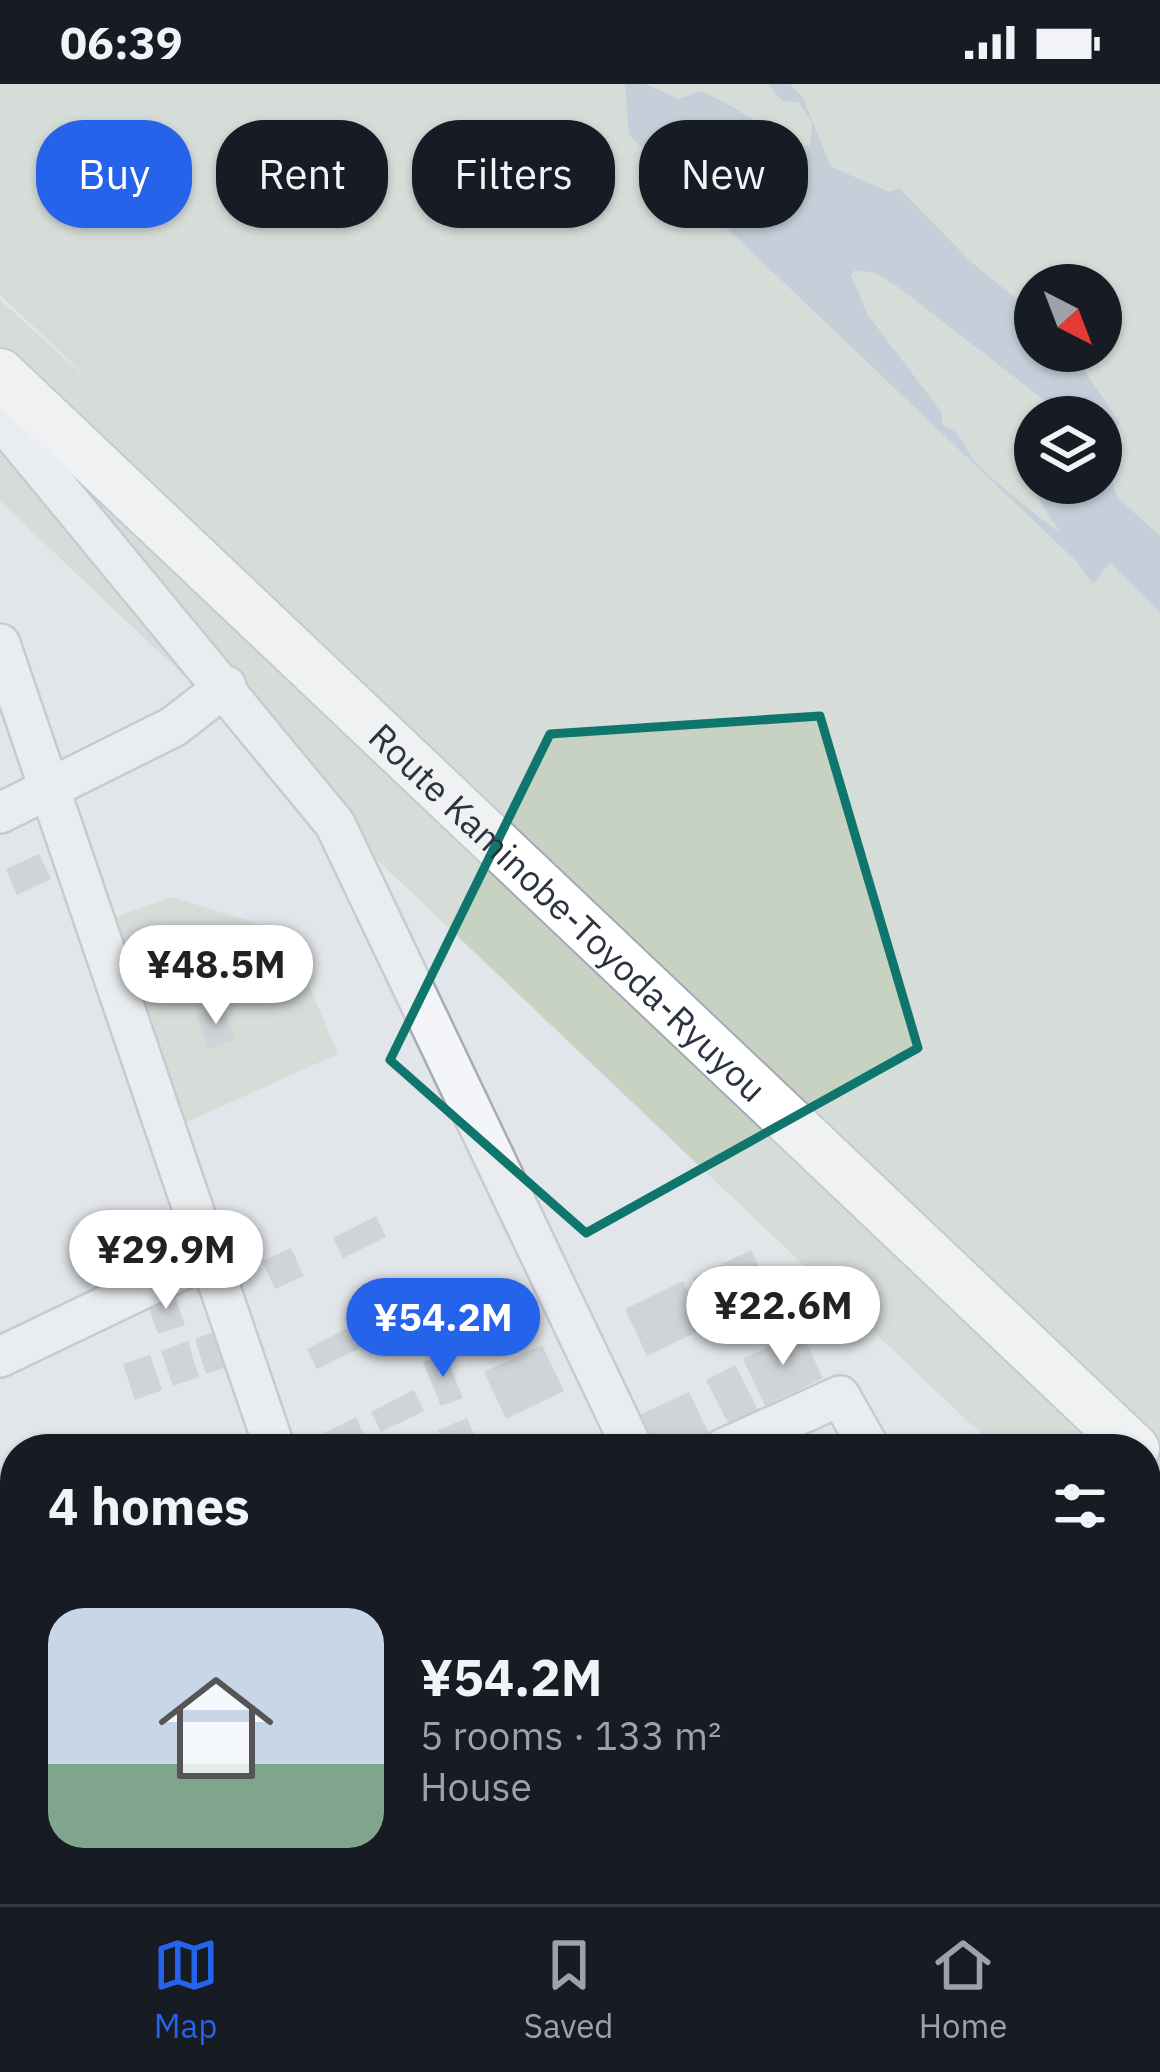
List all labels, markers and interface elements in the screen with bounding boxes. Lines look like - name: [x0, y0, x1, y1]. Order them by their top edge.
- text: 06:39: [60, 13, 183, 71]
- chip: Buy: [36, 120, 192, 228]
- chip: Rent: [216, 120, 388, 228]
- chip: Filters: [412, 120, 615, 228]
- chip: New: [639, 120, 808, 228]
- north arrow: [1014, 264, 1122, 372]
- map controls: [1014, 264, 1122, 504]
- button: layers: [1014, 396, 1122, 504]
- street label: Route Kaminobe-Toyoda-Ryuyou: [360, 712, 777, 1111]
- pin: ¥48.5M: [118, 925, 314, 1027]
- text: ¥48.5M: [146, 938, 286, 989]
- pin: ¥29.9M: [68, 1210, 264, 1312]
- text: ¥29.9M: [96, 1223, 236, 1274]
- pin: ¥22.6M: [685, 1266, 881, 1368]
- pin: ¥54.2M: [345, 1278, 541, 1380]
- text: ¥22.6M: [713, 1279, 853, 1330]
- text: ¥54.2M: [373, 1291, 513, 1342]
- text: 4 homes: [48, 1473, 250, 1539]
- icon: filters: [1047, 1473, 1113, 1539]
- text: ¥54.2M: [420, 1644, 603, 1710]
- icon: home: [144, 1656, 288, 1800]
- text: 5 rooms · 133 m²: [420, 1710, 722, 1761]
- text: House: [420, 1761, 532, 1812]
- tab: Map: [153, 1932, 219, 2047]
- tab: Saved: [524, 1932, 614, 2047]
- tab: Home: [919, 1932, 1007, 2047]

